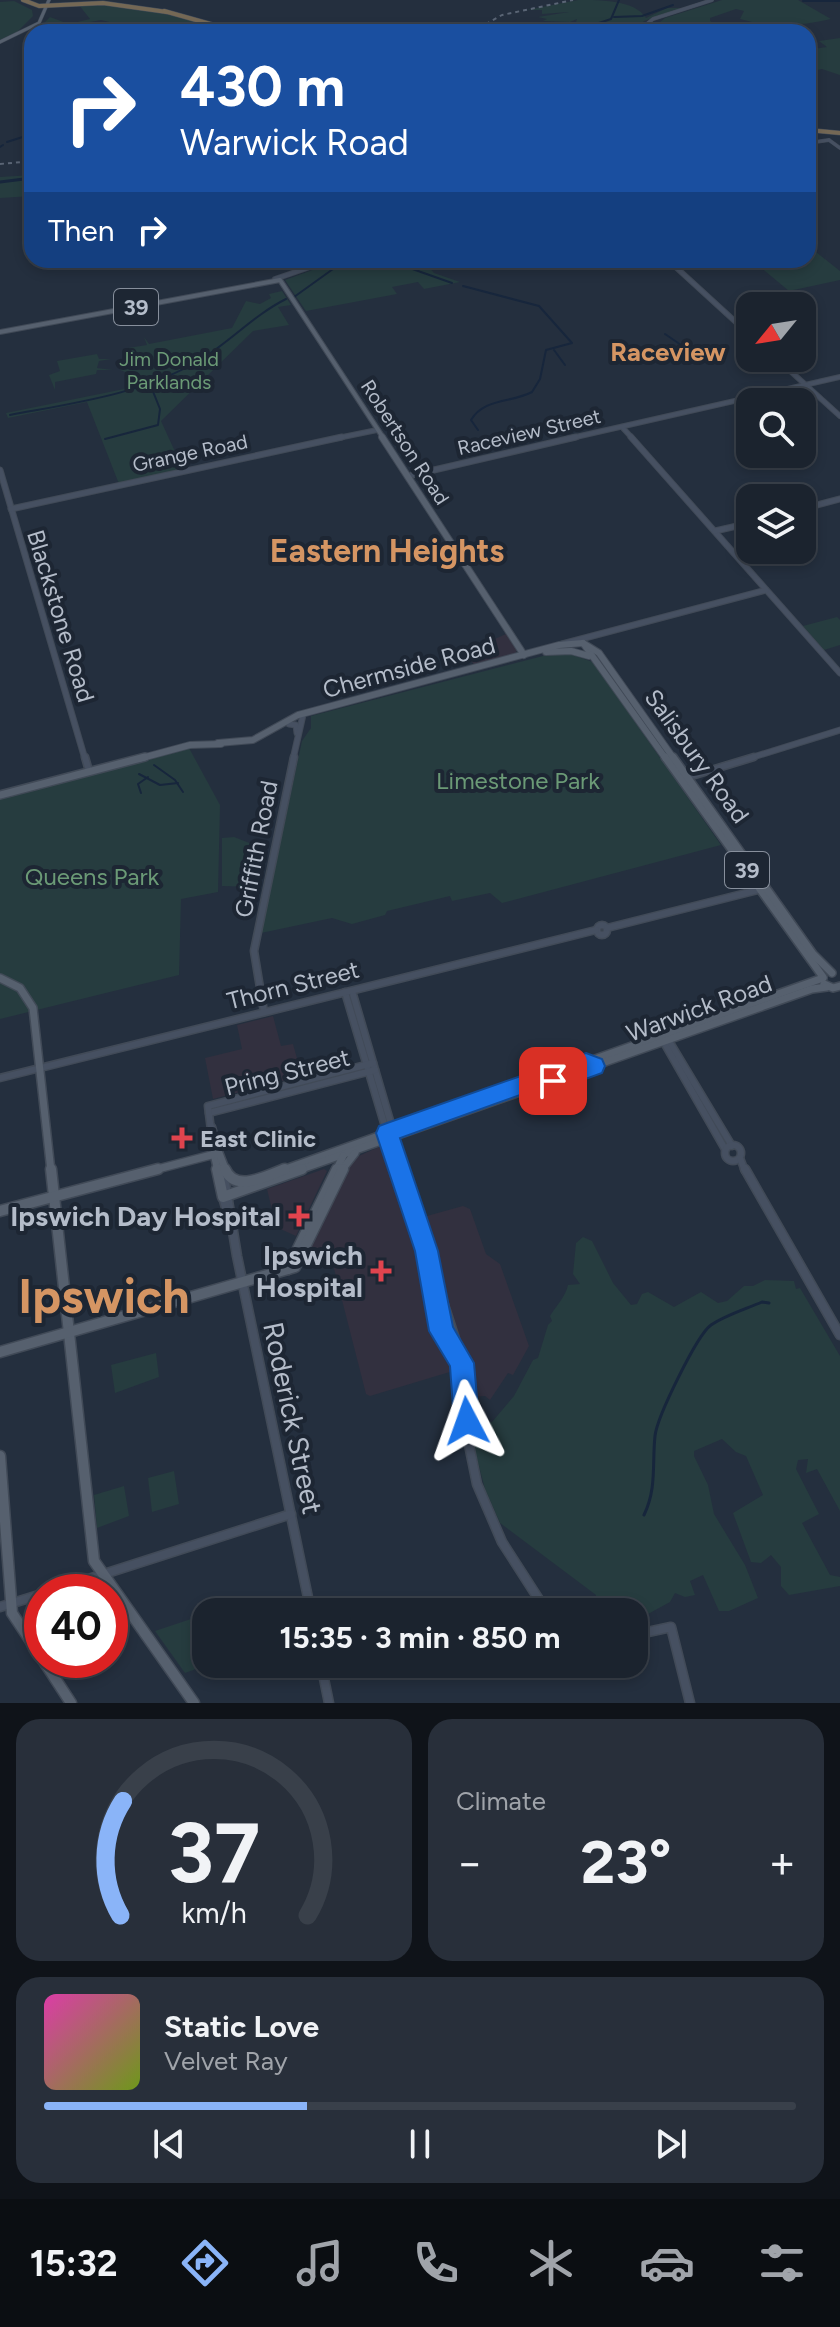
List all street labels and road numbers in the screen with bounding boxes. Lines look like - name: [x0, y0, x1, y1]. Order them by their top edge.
- road number: 39: [114, 289, 158, 325]
- street label: Robertson Road: [356, 375, 454, 509]
- street label: Raceview Street: [455, 404, 603, 460]
- street label: Grange Road: [130, 429, 250, 477]
- street label: Blackstone Road: [21, 526, 101, 706]
- street label: Chermside Road: [320, 630, 498, 704]
- street label: Salisbury Road: [639, 683, 755, 829]
- street label: Griffith Road: [229, 778, 283, 920]
- road number: 39: [725, 852, 769, 888]
- street label: Thorn Street: [224, 955, 362, 1015]
- street label: Warwick Road: [622, 968, 776, 1048]
- street label: Pring Street: [221, 1042, 353, 1102]
- street label: Roderick Street: [256, 1319, 330, 1517]

